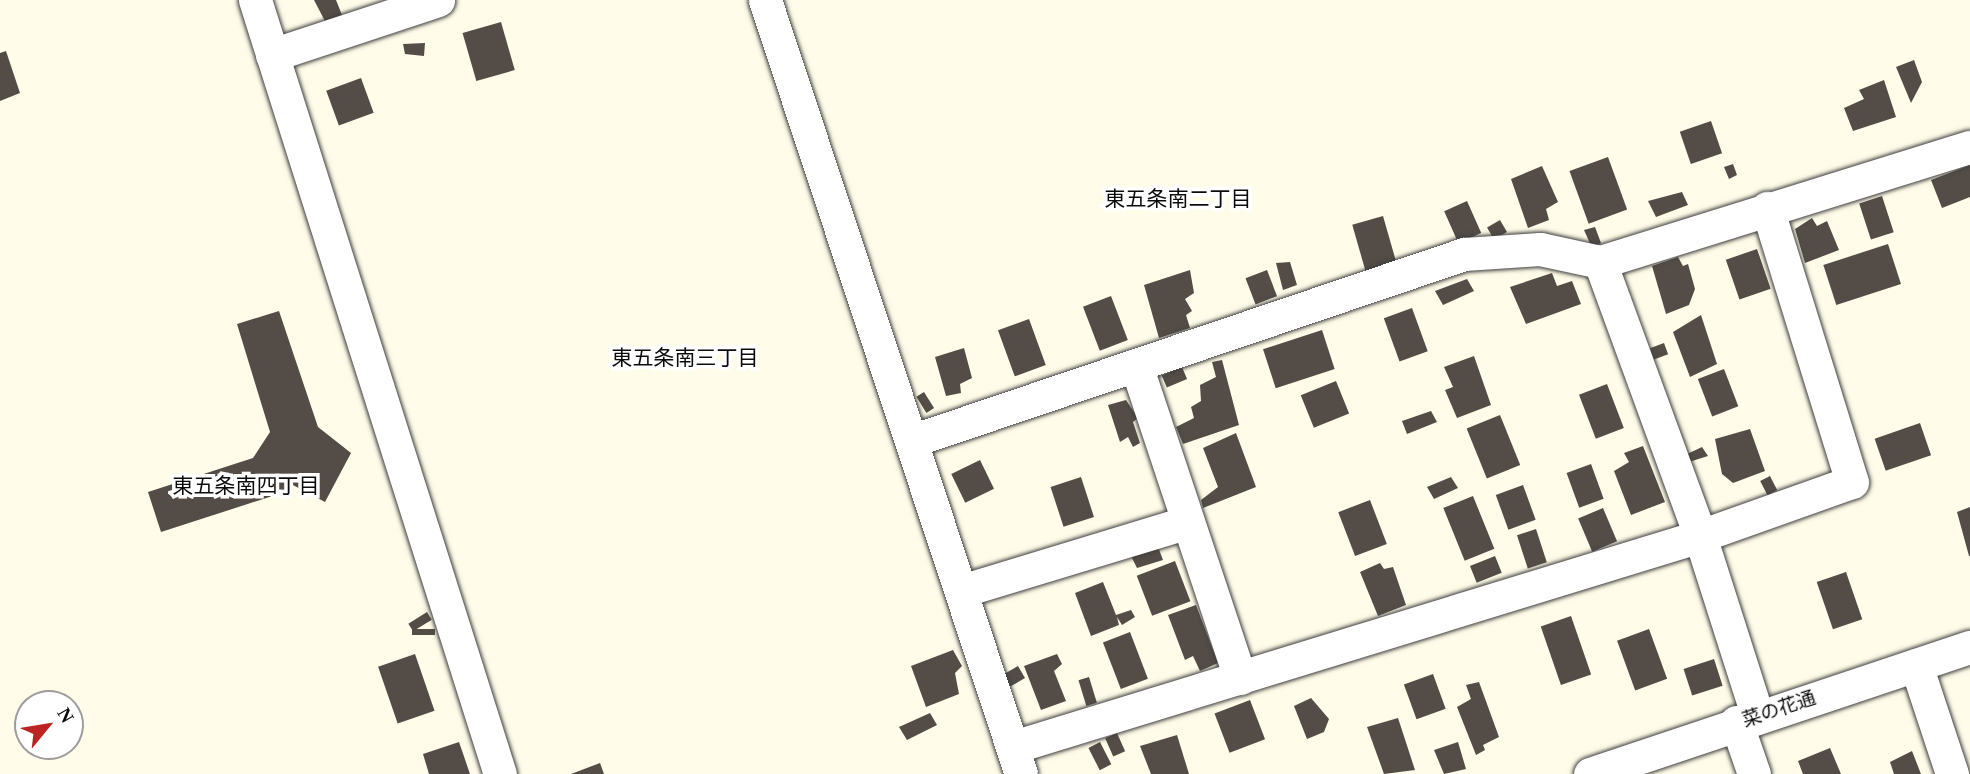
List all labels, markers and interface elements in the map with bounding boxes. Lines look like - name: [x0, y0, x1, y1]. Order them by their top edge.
- district label: 東五条南二丁目: [1105, 186, 1251, 212]
- district label: 東五条南三丁目: [612, 345, 758, 371]
- district label: 東五条南四丁目: [173, 473, 319, 499]
- street label: 菜の花通: [1739, 686, 1819, 732]
- north arrow: [14, 690, 84, 760]
- text: N: [53, 704, 78, 726]

